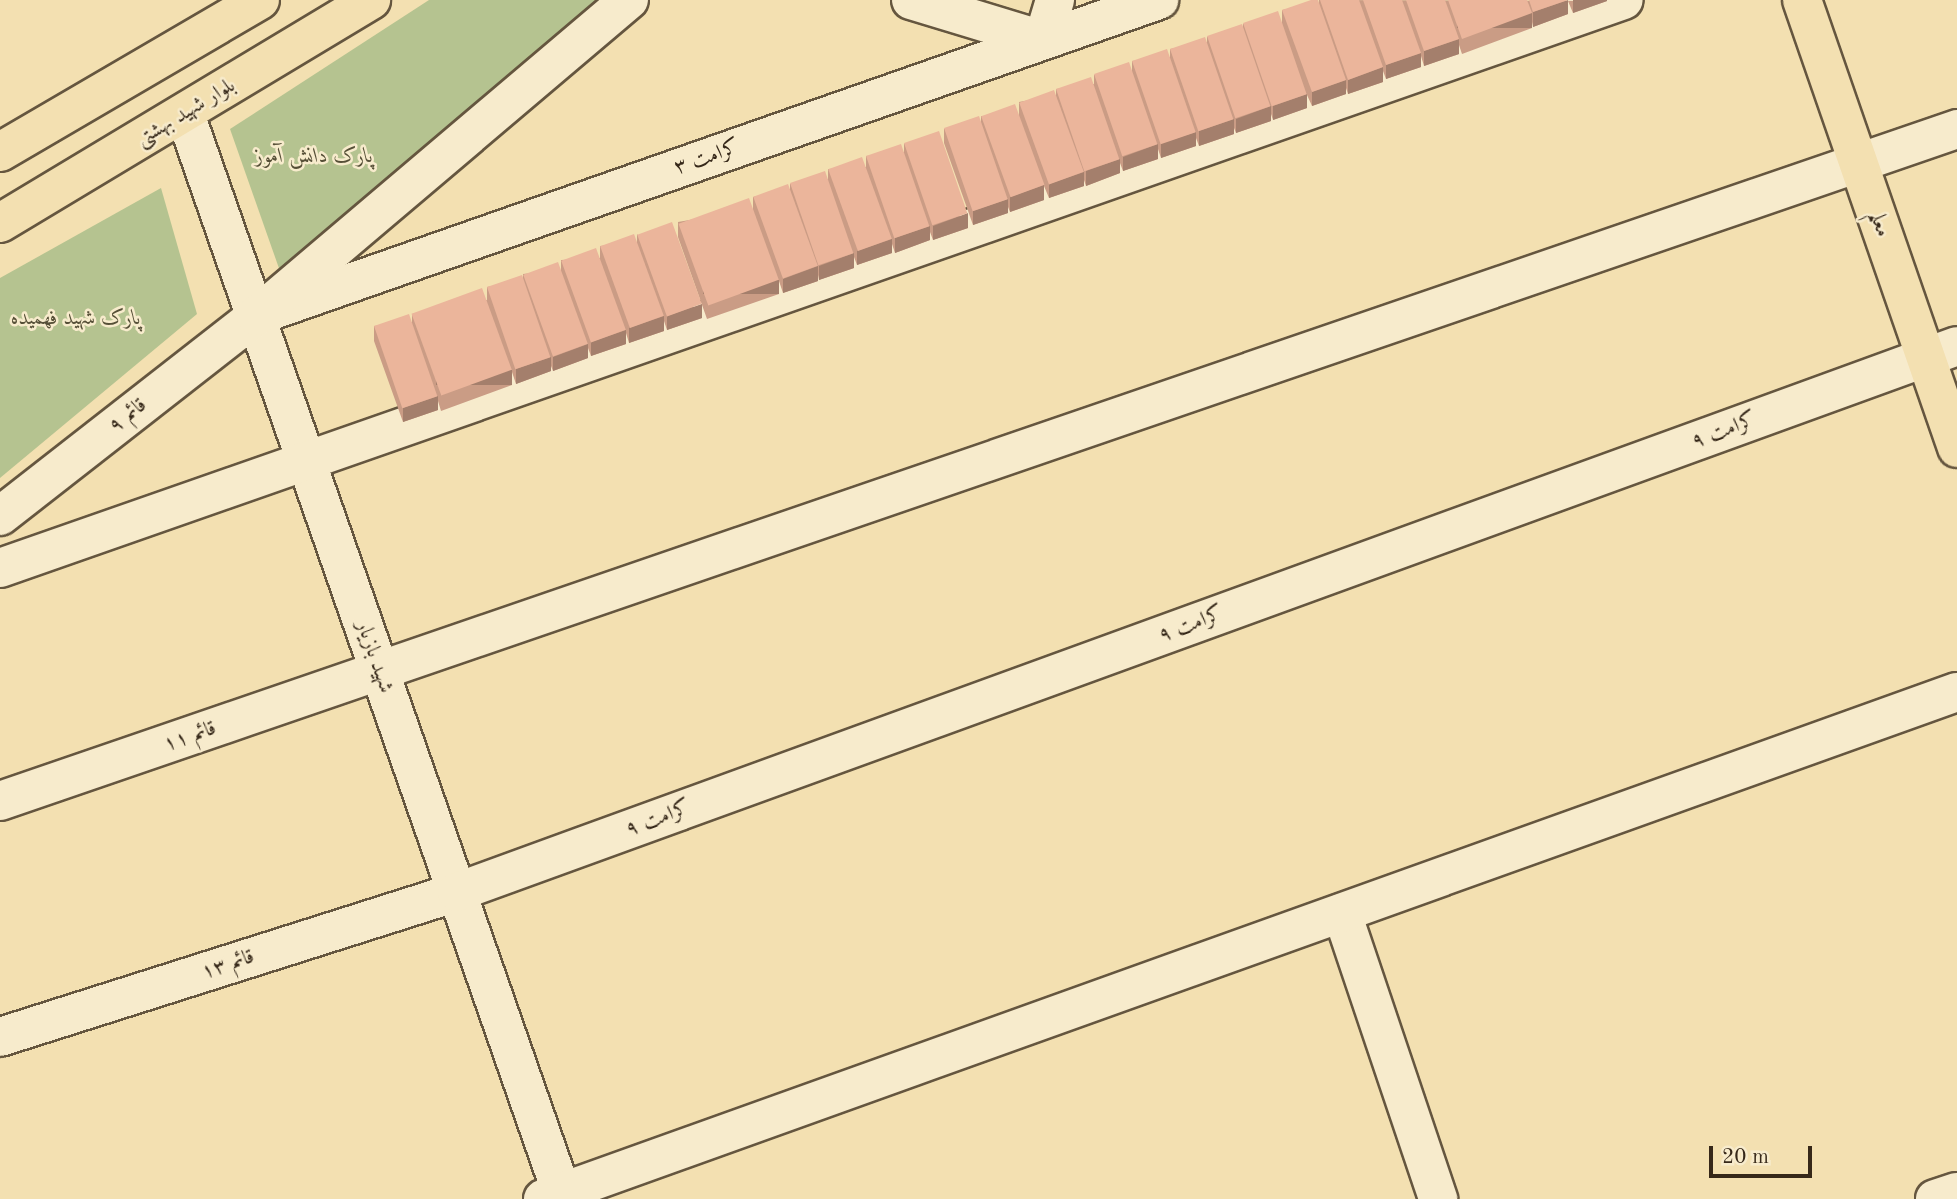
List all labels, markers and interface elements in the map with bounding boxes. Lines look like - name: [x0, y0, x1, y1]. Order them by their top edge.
- street label: بلوار شهید بهشتی: [132, 74, 240, 152]
- street label: کرامت ۳: [671, 135, 743, 181]
- park label: پارک دانش آموز: [255, 144, 373, 170]
- street label: معلم: [1863, 208, 1895, 240]
- park label: پارک شهید فهمیده: [11, 306, 141, 332]
- street label: قائم ۹: [104, 393, 152, 439]
- street label: کرامت ۹: [1688, 408, 1760, 454]
- street label: کرامت ۹: [1155, 602, 1227, 648]
- street label: شهید بازیار: [350, 618, 398, 696]
- street label: قائم ۱۱: [160, 716, 220, 758]
- street label: کرامت ۹: [622, 796, 694, 842]
- street label: قائم ۱۳: [198, 945, 258, 985]
- scale bar: [1712, 1132, 1815, 1176]
- text: 20 m: [1722, 1147, 1769, 1168]

